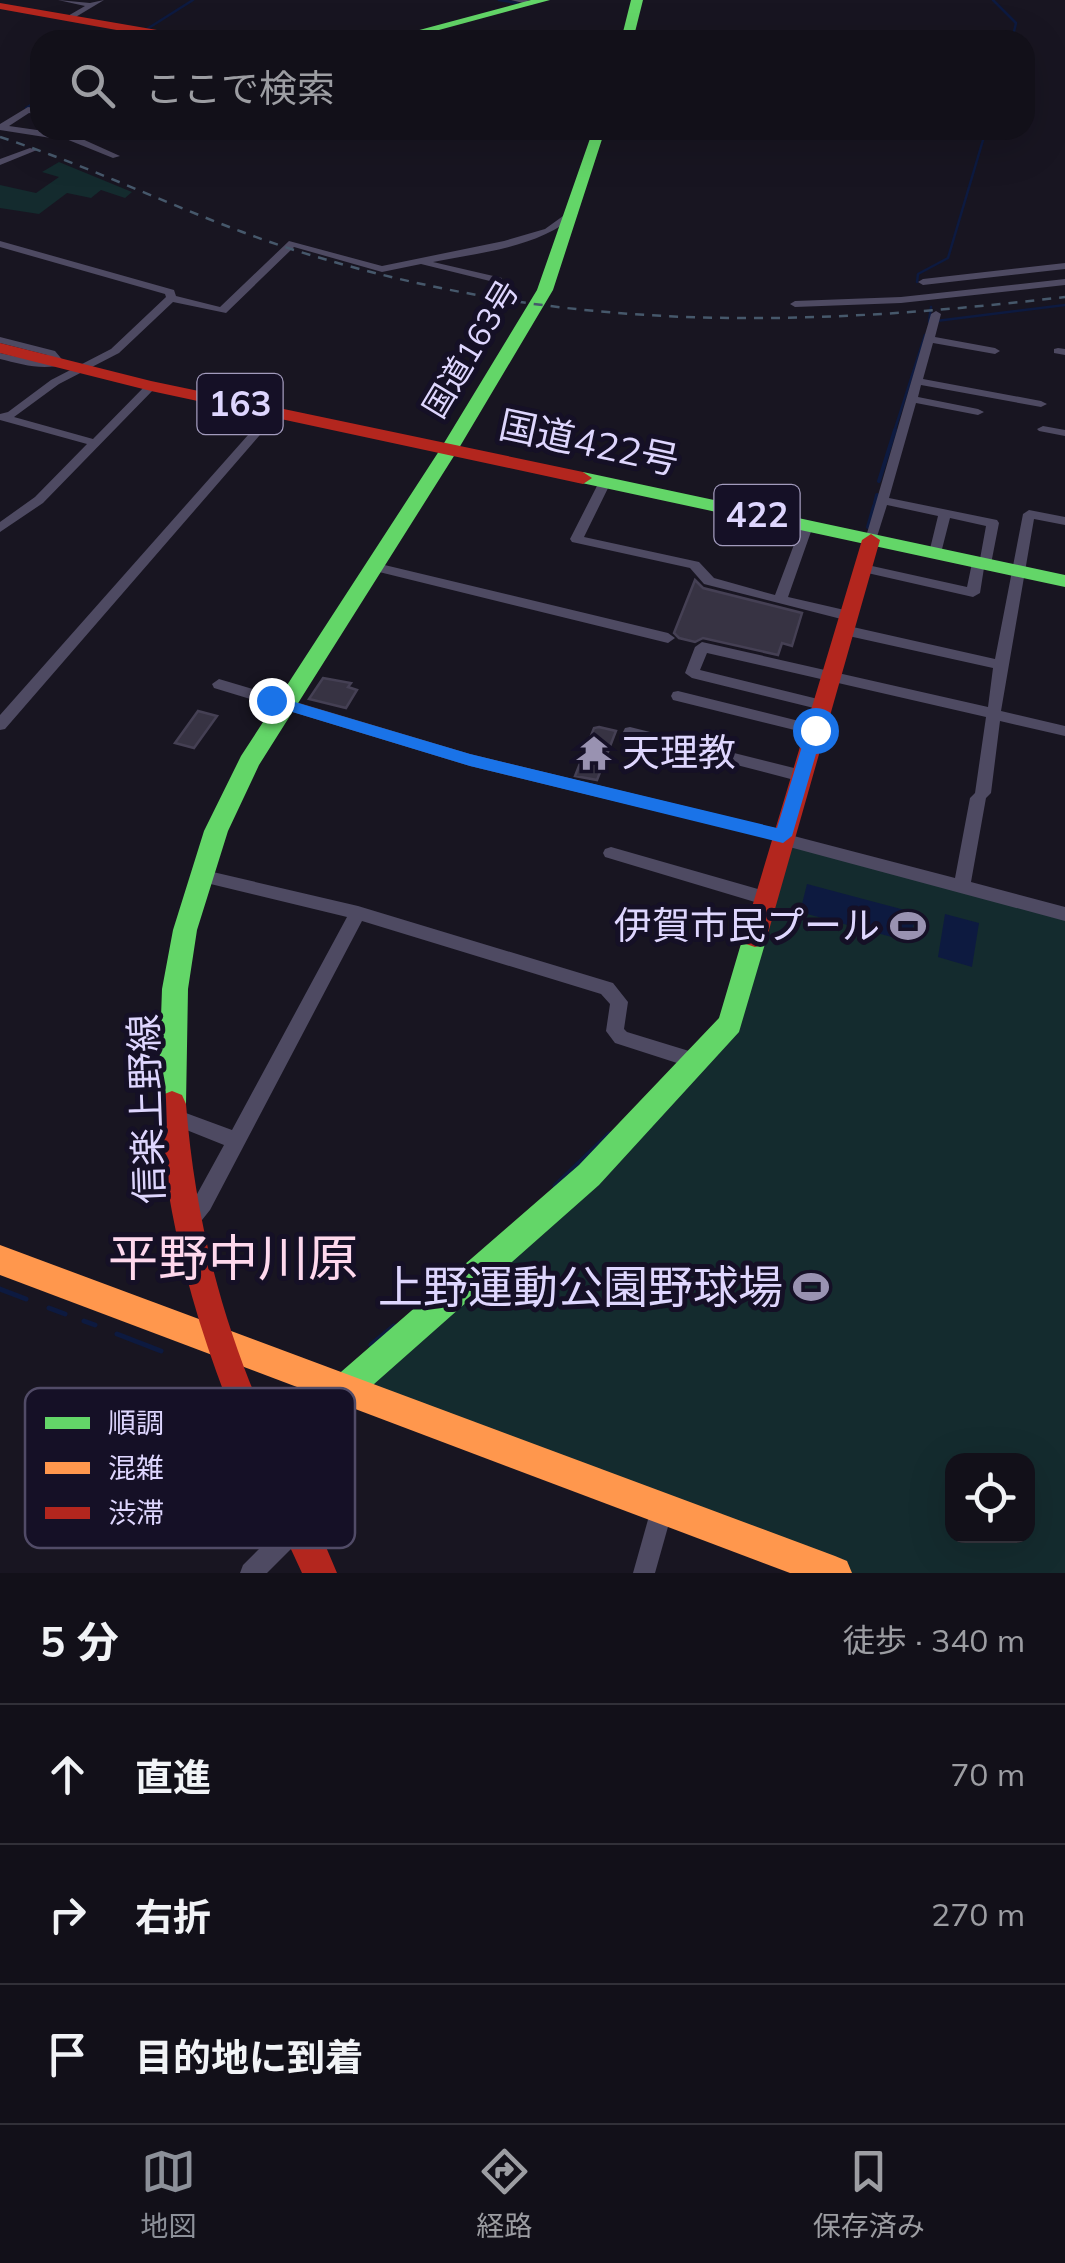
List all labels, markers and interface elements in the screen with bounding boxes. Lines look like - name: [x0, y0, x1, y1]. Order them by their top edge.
- search box: [30, 30, 1035, 140]
- icon: search: [65, 58, 120, 113]
- text: ここで検索: [145, 64, 335, 112]
- street label: 国道163号: [413, 272, 527, 425]
- road number: 163: [198, 374, 282, 434]
- street label: 国道422号: [495, 400, 683, 484]
- road number: 422: [714, 485, 800, 545]
- route end: [249, 678, 295, 724]
- route start: [793, 708, 839, 754]
- place label: 天理教: [622, 728, 736, 776]
- temple icon: 天理教: [575, 734, 613, 772]
- place label: 伊賀市民プール: [614, 901, 880, 949]
- sports icon: 伊賀市民プール: [889, 907, 927, 945]
- street label: 信楽上野線: [119, 1013, 173, 1205]
- district label: 平野中川原: [108, 1226, 358, 1289]
- place label: 上野運動公園野球場: [378, 1258, 783, 1314]
- sports icon: 上野運動公園野球場: [792, 1268, 830, 1306]
- legend: [25, 1388, 355, 1548]
- text: 順調: [108, 1405, 164, 1440]
- text: 混雑: [108, 1450, 164, 1485]
- map controls: [945, 1453, 1035, 1543]
- button: locate: [945, 1453, 1035, 1543]
- text: 渋滞: [108, 1495, 164, 1530]
- text: 5 分: [40, 1615, 119, 1668]
- text: 徒歩 · 340 m: [843, 1620, 1025, 1660]
- icon: ahead: [40, 1747, 95, 1802]
- text: 直進: [135, 1753, 211, 1801]
- text: 70 m: [950, 1754, 1025, 1794]
- icon: right: [40, 1887, 95, 1942]
- text: 右折: [135, 1893, 211, 1941]
- text: 270 m: [931, 1894, 1025, 1934]
- icon: arrive: [40, 2027, 95, 2082]
- text: 目的地に到着: [135, 2033, 363, 2081]
- tab: 地図: [140, 2144, 196, 2244]
- tab: 経路: [476, 2144, 533, 2244]
- tab: 保存済み: [813, 2144, 925, 2244]

